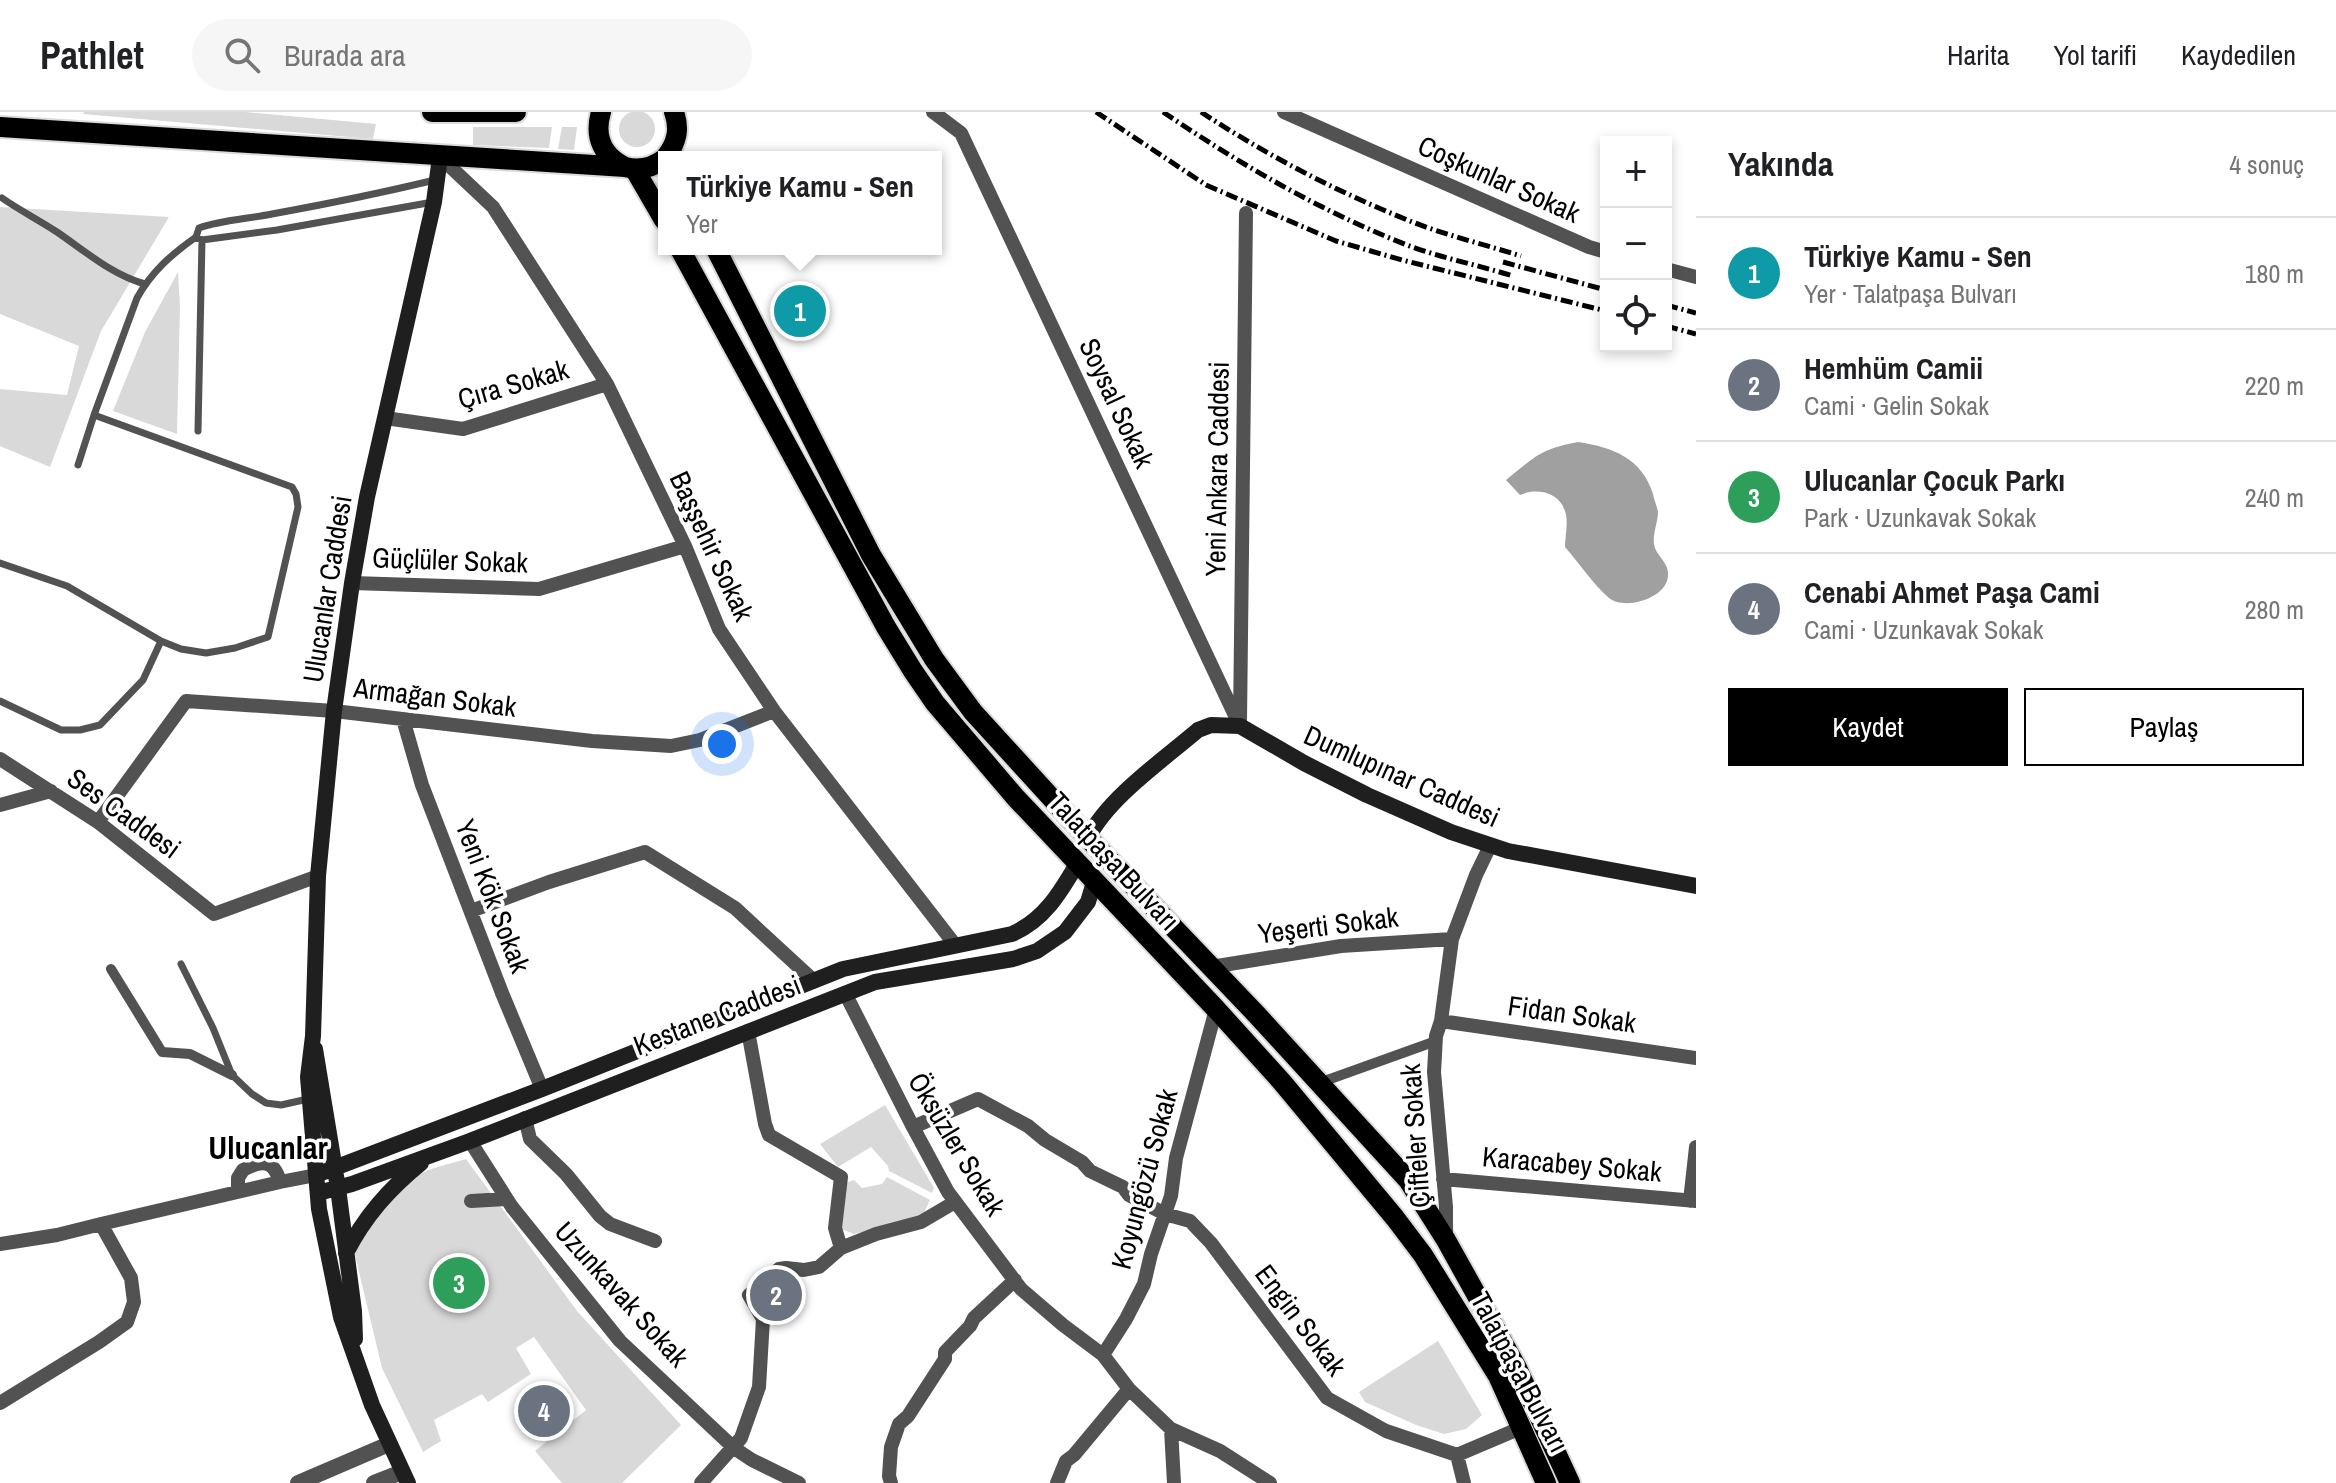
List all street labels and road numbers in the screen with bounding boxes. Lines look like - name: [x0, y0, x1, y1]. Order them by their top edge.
- street label: Coşkunlar Sokak: [1412, 126, 1586, 232]
- street label: Soysal Sokak: [1070, 332, 1164, 475]
- street label: Çıra Sokak: [453, 350, 573, 418]
- street label: Yeni Ankara Caddesi: [1196, 361, 1238, 577]
- street label: Başşehir Sokak: [661, 465, 763, 627]
- street label: Ulucanlar Caddesi: [293, 493, 361, 685]
- street label: Güçlüler Sokak: [372, 538, 529, 582]
- street label: Armağan Sokak: [351, 668, 519, 726]
- street label: Dumlupınar Caddesi: [1298, 716, 1506, 836]
- street label: Ses Caddesi: [60, 759, 188, 867]
- street label: Talatpaşa Bulvarı: [1040, 783, 1188, 939]
- street label: Yeni Kök Sokak: [446, 814, 540, 979]
- street label: Yeşerti Sokak: [1256, 897, 1401, 952]
- street label: Kestane Caddesi: [628, 966, 806, 1064]
- street label: Fidan Sokak: [1506, 986, 1639, 1042]
- street label: Çifteler Sokak: [1391, 1062, 1439, 1209]
- street label: Öksüzler Sokak: [899, 1065, 1015, 1223]
- street label: Koyungözü Sokak: [1102, 1084, 1186, 1273]
- street label: Karacabey Sokak: [1481, 1137, 1664, 1191]
- street label: Uzunkavak Sokak: [546, 1213, 698, 1375]
- street label: Engin Sokak: [1247, 1257, 1356, 1384]
- street label: Talatpaşa Bulvarı: [1462, 1285, 1578, 1459]

